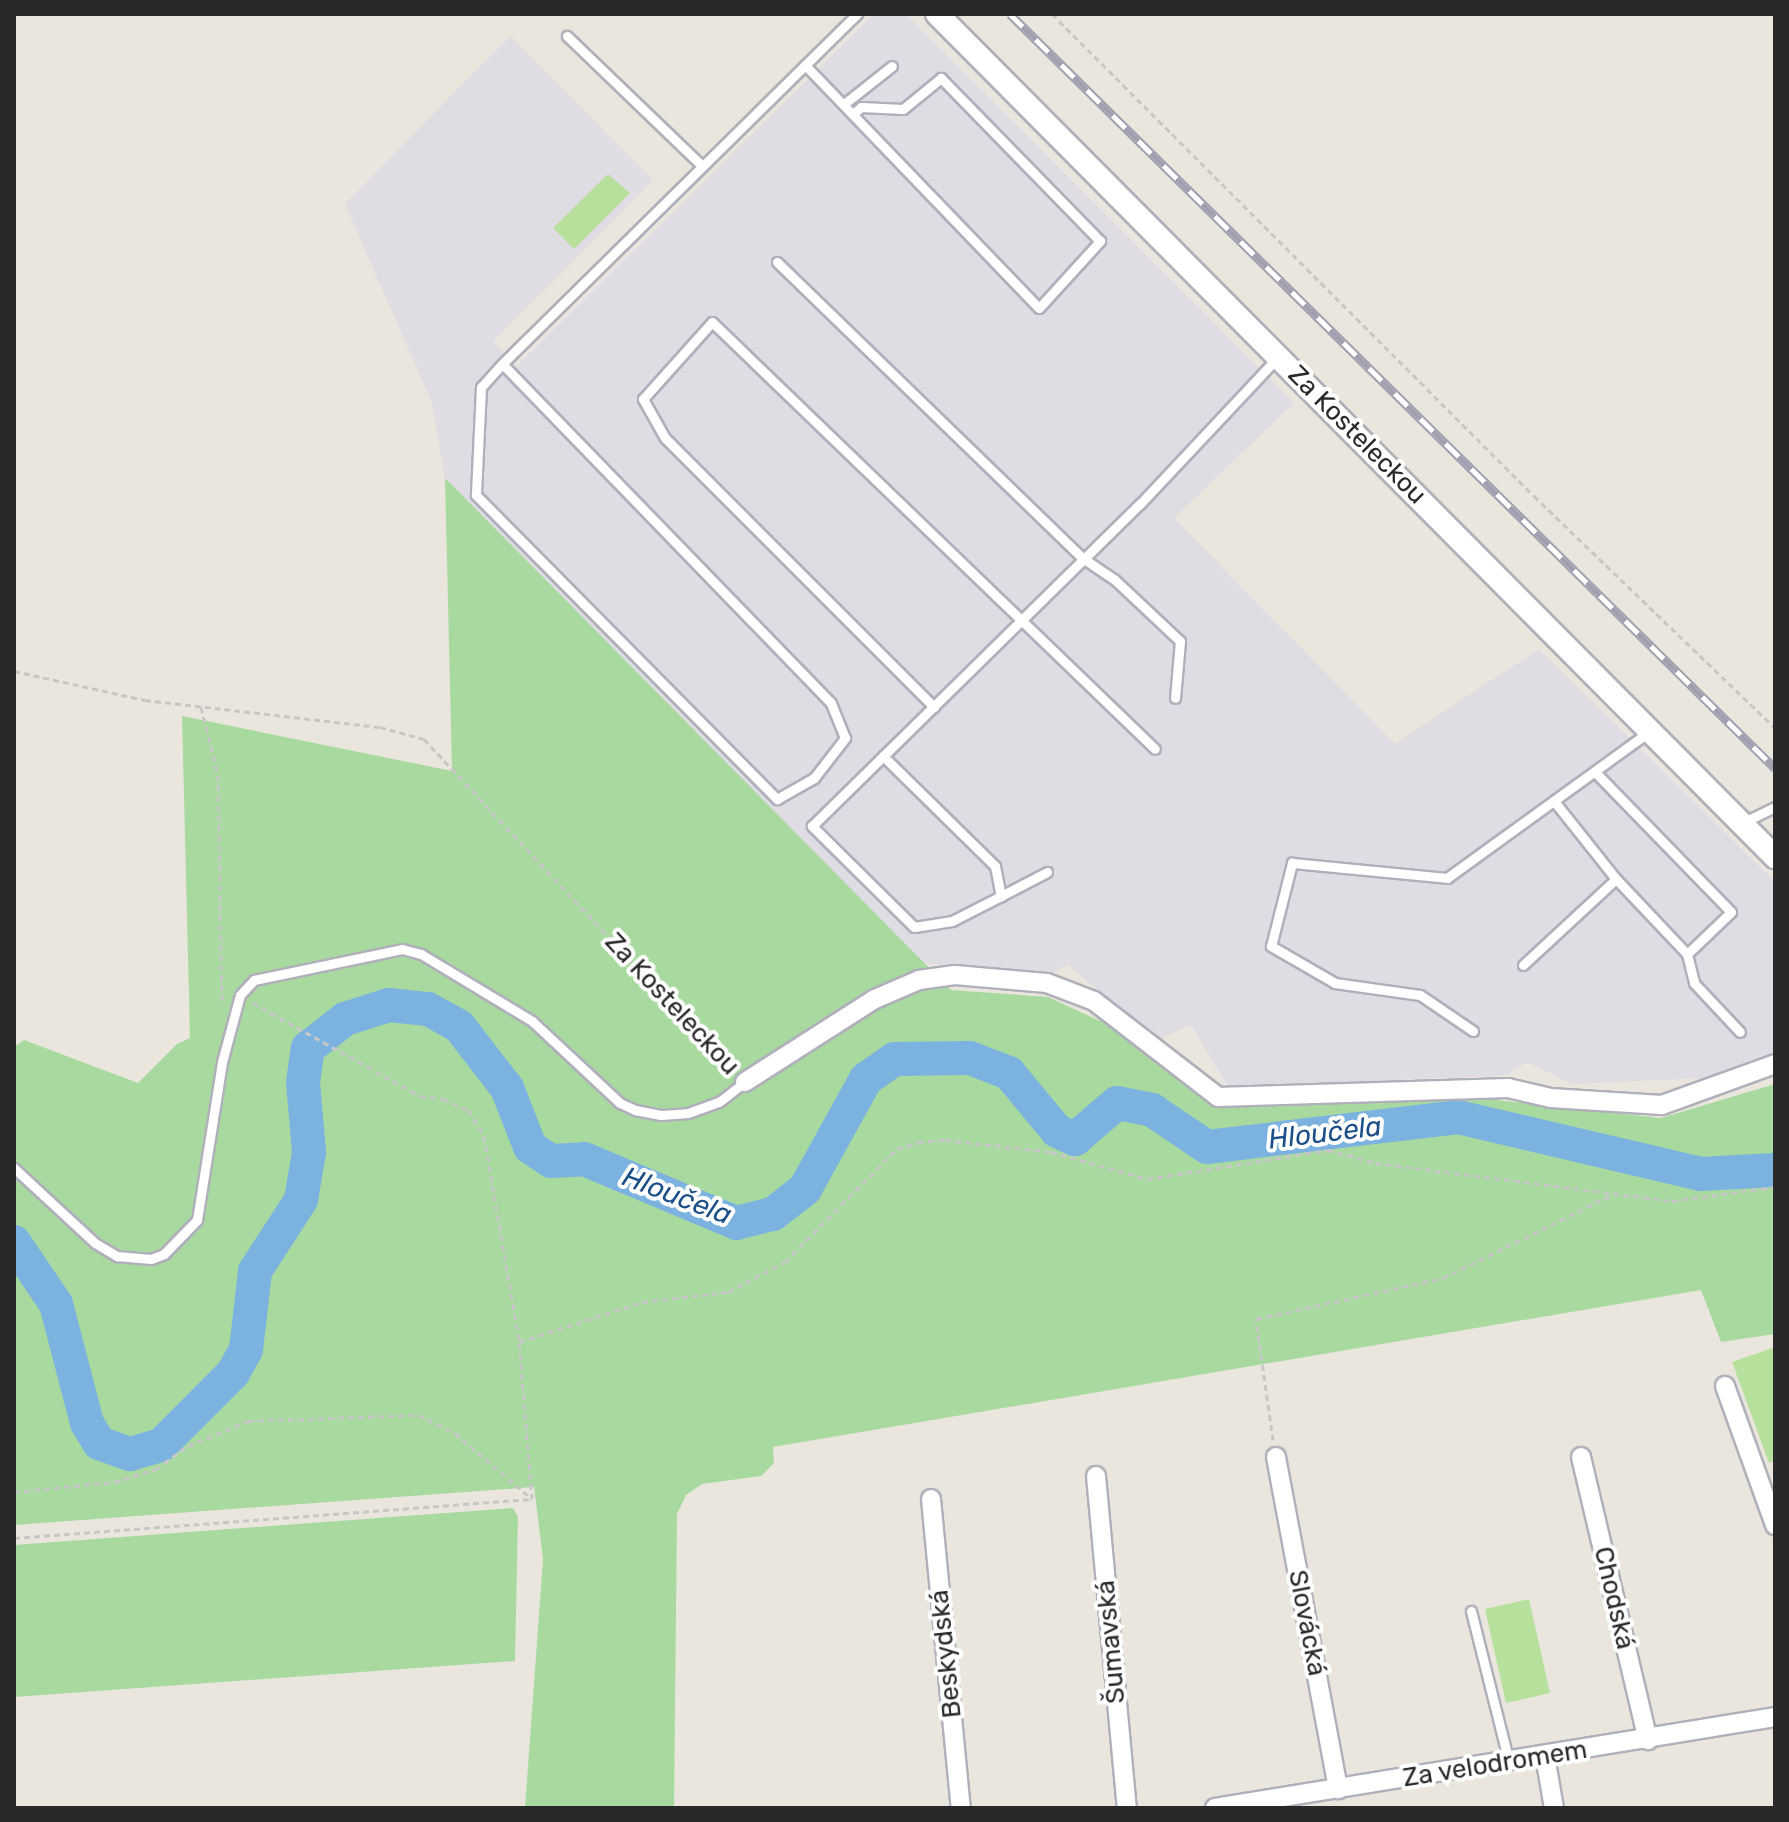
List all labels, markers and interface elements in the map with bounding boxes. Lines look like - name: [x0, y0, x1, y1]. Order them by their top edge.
- street label: Za Kosteleckou: [1281, 359, 1433, 511]
- street label: Za Kosteleckou: [598, 927, 746, 1081]
- water label: Hloučela: [1266, 1109, 1384, 1157]
- water label: Hloučela: [618, 1160, 736, 1232]
- street label: Chodská: [1587, 1544, 1641, 1652]
- street label: Slovácká: [1281, 1567, 1333, 1679]
- street label: Šumavská: [1090, 1579, 1132, 1705]
- street label: Beskydská: [924, 1588, 968, 1720]
- street label: Za velodromem: [1400, 1734, 1590, 1794]

